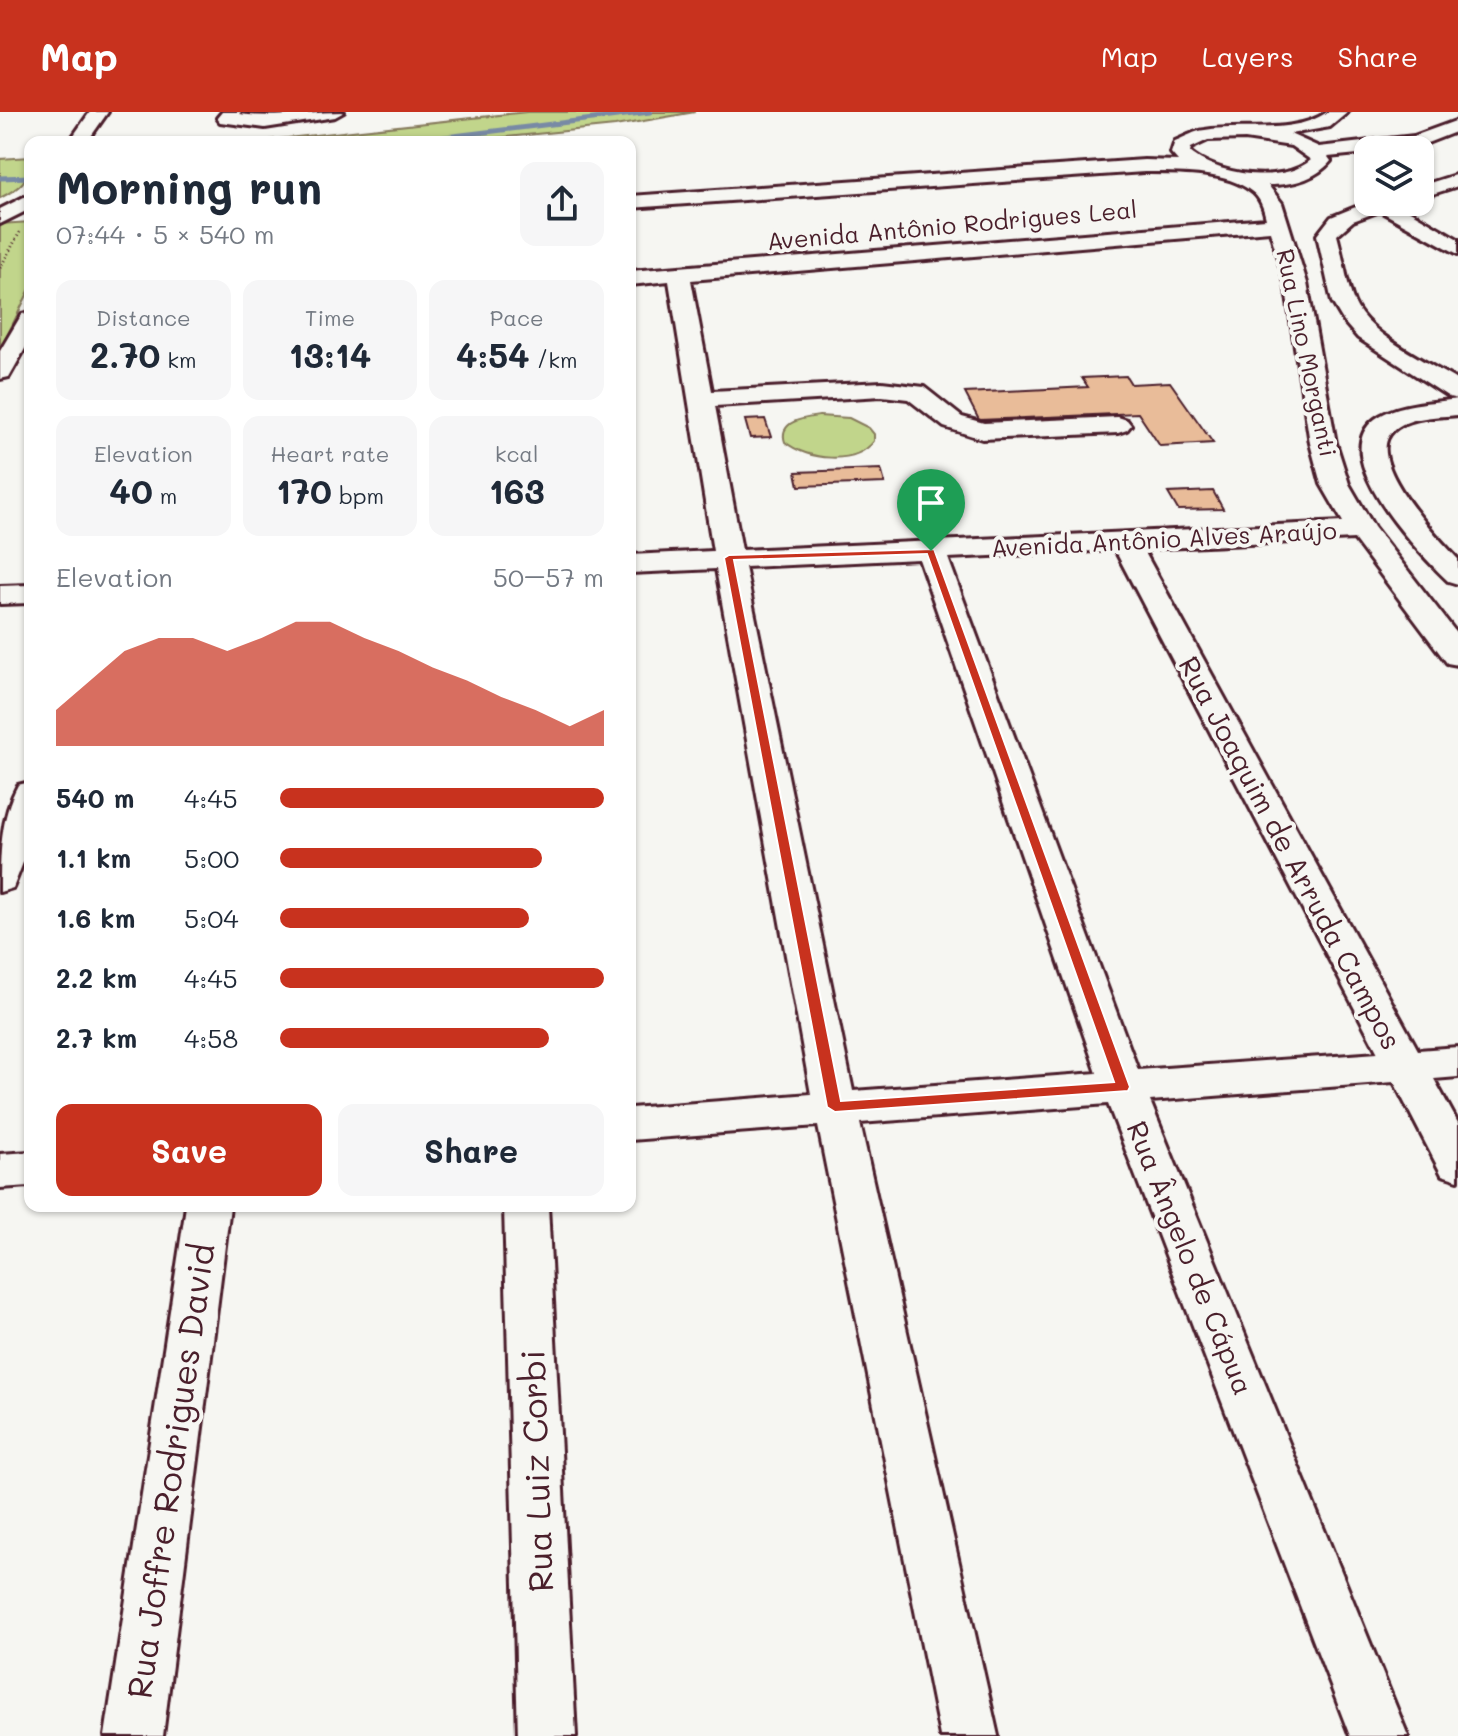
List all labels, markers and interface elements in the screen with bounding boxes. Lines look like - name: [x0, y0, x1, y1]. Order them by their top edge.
- text: Map: [40, 31, 118, 81]
- text: Map: [1101, 38, 1158, 74]
- text: Layers: [1202, 38, 1294, 74]
- text: Share: [1338, 38, 1418, 74]
- map controls: [1354, 136, 1434, 216]
- button: layers: [1354, 136, 1434, 216]
- text: Morning run: [56, 158, 322, 215]
- button: share: [520, 162, 604, 246]
- street label: Avenida Antônio Rodrigues Leal: [766, 193, 1138, 256]
- text: 07:44 · 5 × 540 m: [56, 217, 274, 251]
- street label: Rua Lino Morganti: [1270, 246, 1345, 460]
- text: Distance: [96, 303, 191, 332]
- text: Time: [305, 303, 355, 332]
- text: Pace: [490, 303, 544, 332]
- text: 2.70: [90, 332, 160, 377]
- text: 13:14: [289, 332, 371, 377]
- text: 4:54: [456, 332, 530, 377]
- text: km: [160, 345, 197, 374]
- text: /km: [530, 345, 577, 374]
- text: Elevation: [94, 439, 193, 468]
- text: Heart rate: [271, 439, 389, 468]
- text: kcal: [495, 439, 539, 468]
- text: 40: [109, 468, 153, 513]
- text: 170: [276, 468, 332, 513]
- text: 163: [489, 468, 545, 513]
- pin: [897, 469, 965, 551]
- text: m: [153, 481, 177, 510]
- text: bpm: [332, 481, 384, 510]
- icon: arrive: [909, 481, 953, 525]
- street label: Avenida Antônio Alves Araújo: [990, 514, 1338, 563]
- text: Elevation: [56, 560, 173, 594]
- text: 50–57 m: [493, 560, 604, 594]
- street label: Rua Joaquim de Arruda Campos: [1172, 650, 1410, 1055]
- text: 540 m: [56, 781, 134, 815]
- text: 4:45: [184, 781, 238, 815]
- text: 1.1 km: [56, 841, 131, 875]
- text: 5:00: [184, 841, 239, 875]
- text: 1.6 km: [56, 901, 135, 935]
- text: 5:04: [184, 901, 239, 935]
- text: 2.2 km: [56, 961, 137, 995]
- text: 4:45: [184, 961, 238, 995]
- text: 2.7 km: [56, 1021, 137, 1055]
- text: 4:58: [184, 1021, 238, 1055]
- button: Save: [56, 1104, 322, 1196]
- button: Share: [338, 1104, 604, 1196]
- street label: Rua Ângelo de Cápua: [1119, 1115, 1262, 1400]
- street label: Rua Joffre Rodrigues David: [115, 1240, 224, 1701]
- street label: Rua Luiz Corbi: [509, 1349, 562, 1593]

